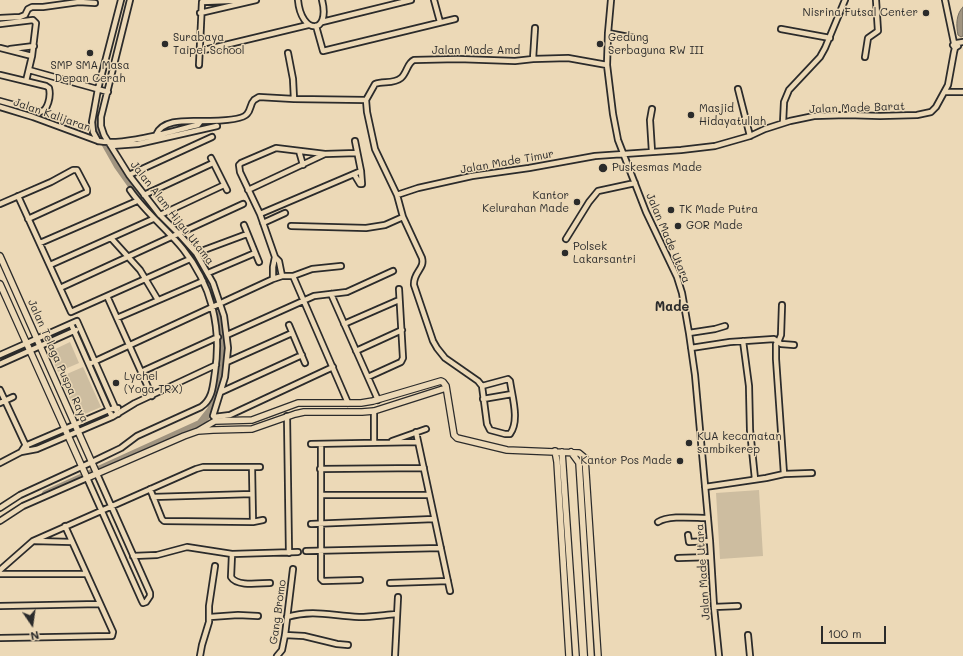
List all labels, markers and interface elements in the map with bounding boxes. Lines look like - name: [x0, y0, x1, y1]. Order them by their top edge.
- place label: Nisrina Futsal Center: [802, 6, 918, 20]
- marker: Nisrina Futsal Center: [921, 8, 931, 18]
- place label: Surabaya Taipei School: [173, 31, 244, 57]
- place label: Gedung Serbaguna RW III: [608, 31, 704, 57]
- marker: Surabaya Taipei School: [160, 39, 170, 49]
- marker: Gedung Serbaguna RW III: [595, 39, 605, 49]
- street label: Jalan Made Amd: [432, 44, 520, 58]
- marker: SMP SMA Masa Depan Cerah: [85, 48, 95, 58]
- place label: SMP SMA Masa Depan Cerah: [50, 59, 130, 85]
- street label: Jalan Kalijaran: [12, 96, 92, 134]
- street label: Jalan Made Barat: [809, 100, 905, 116]
- place label: Masjid Hidayatullah: [699, 102, 766, 128]
- marker: Masjid Hidayatullah: [686, 110, 696, 120]
- street label: Jalan Made Timur: [459, 147, 555, 177]
- street label: Jalan Alam Hijau Utama: [128, 159, 216, 267]
- place label: Puskesmas Made: [612, 161, 702, 175]
- marker: Puskesmas Made: [597, 162, 609, 174]
- place label: Kantor Kelurahan Made: [482, 189, 569, 215]
- street label: Jalan Made Utara: [643, 191, 693, 285]
- marker: Kantor Kelurahan Made: [572, 197, 582, 207]
- place label: TK Made Putra: [679, 203, 758, 217]
- marker: TK Made Putra: [666, 205, 676, 215]
- place label: GOR Made: [686, 219, 743, 233]
- marker: GOR Made: [673, 221, 683, 231]
- place label: Polsek Lakarsantri: [573, 240, 636, 266]
- marker: Polsek Lakarsantri: [560, 248, 570, 258]
- street label: Jalan Telaga Puspa Raya: [25, 297, 91, 425]
- district label: Made: [655, 299, 689, 315]
- place label: Lychel (Yoga TRX): [124, 370, 182, 396]
- marker: Lychel (Yoga TRX): [111, 378, 121, 388]
- place label: KUA kecamatan sambikerep: [697, 430, 782, 456]
- marker: KUA kecamatan sambikerep: [684, 438, 694, 448]
- place label: Kantor Pos Made: [580, 454, 672, 468]
- marker: Kantor Pos Made: [675, 456, 685, 466]
- street label: Jalan Made Utara: [693, 523, 713, 621]
- street label: Gang Bromo: [267, 579, 289, 645]
- north arrow: [12, 604, 52, 644]
- scale bar: [823, 618, 888, 644]
- text: 100 m: [828, 625, 862, 641]
- text: N: [29, 628, 41, 644]

